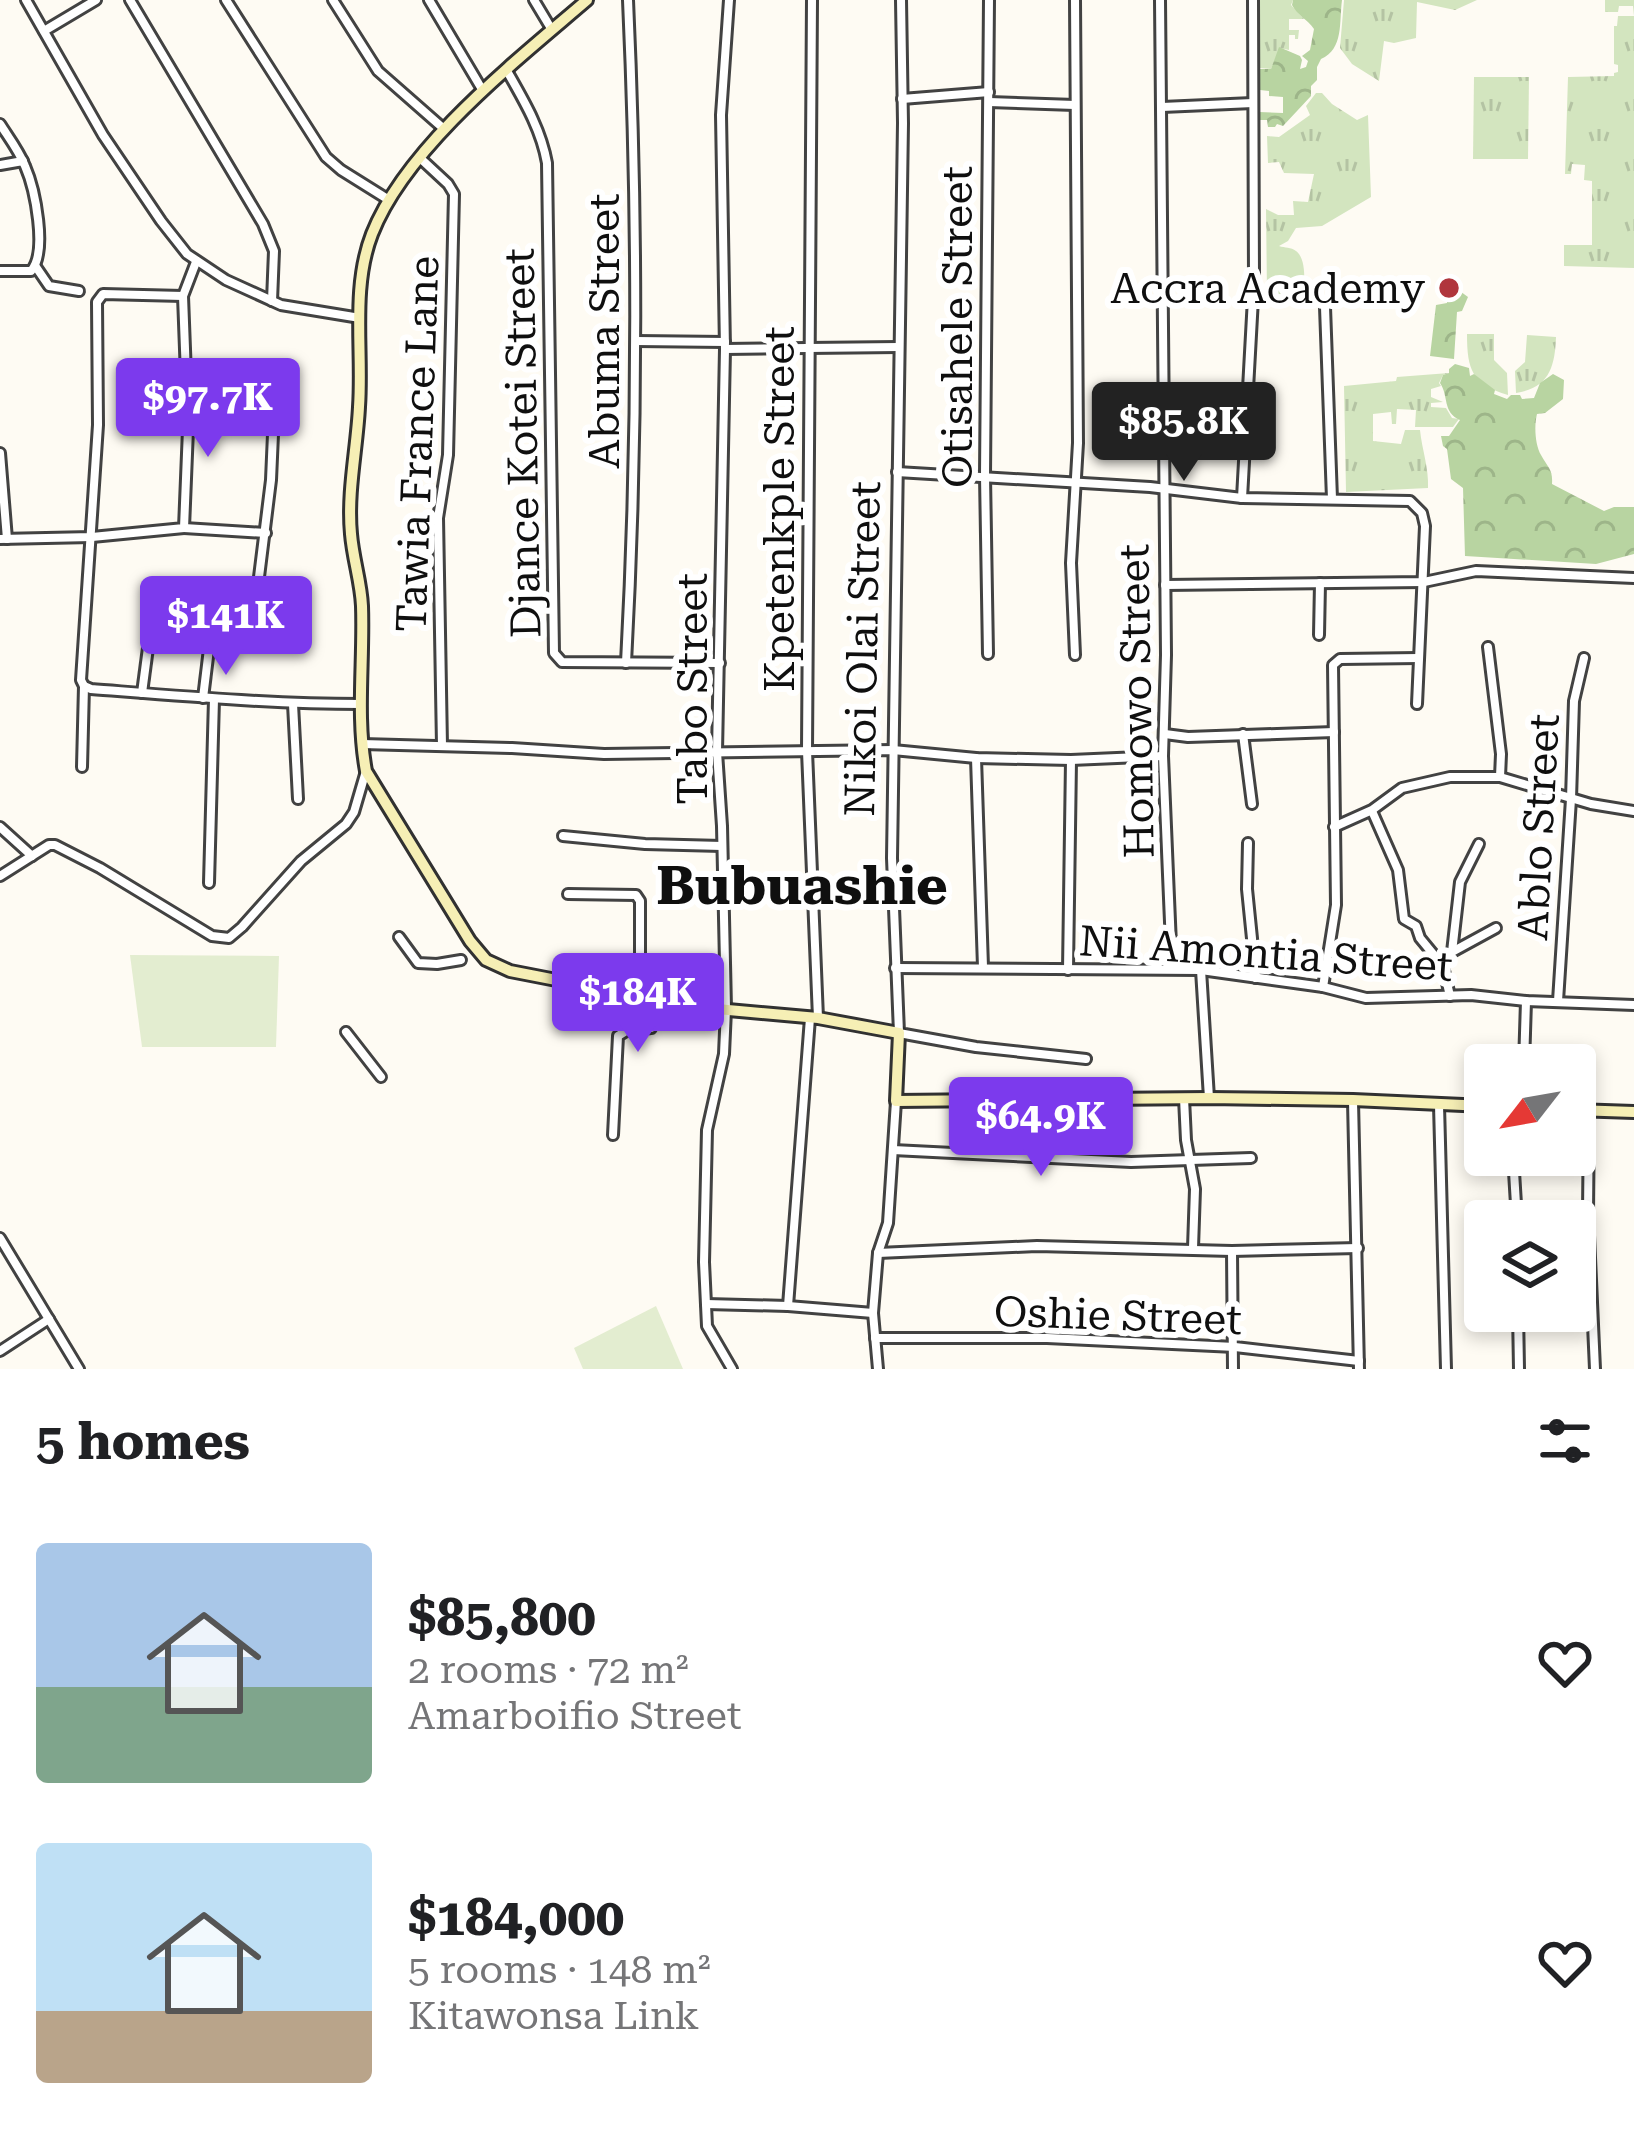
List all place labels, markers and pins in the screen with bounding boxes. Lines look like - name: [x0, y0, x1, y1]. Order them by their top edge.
- place label: Accra Academy: [1111, 264, 1425, 313]
- marker: Accra Academy: [1436, 275, 1462, 301]
- pin: $97.7K: [110, 358, 306, 460]
- pin: $85.8K: [1086, 382, 1282, 484]
- pin: $141K: [142, 576, 310, 678]
- pin: $184K: [554, 953, 722, 1055]
- pin: $64.9K: [943, 1077, 1139, 1179]

